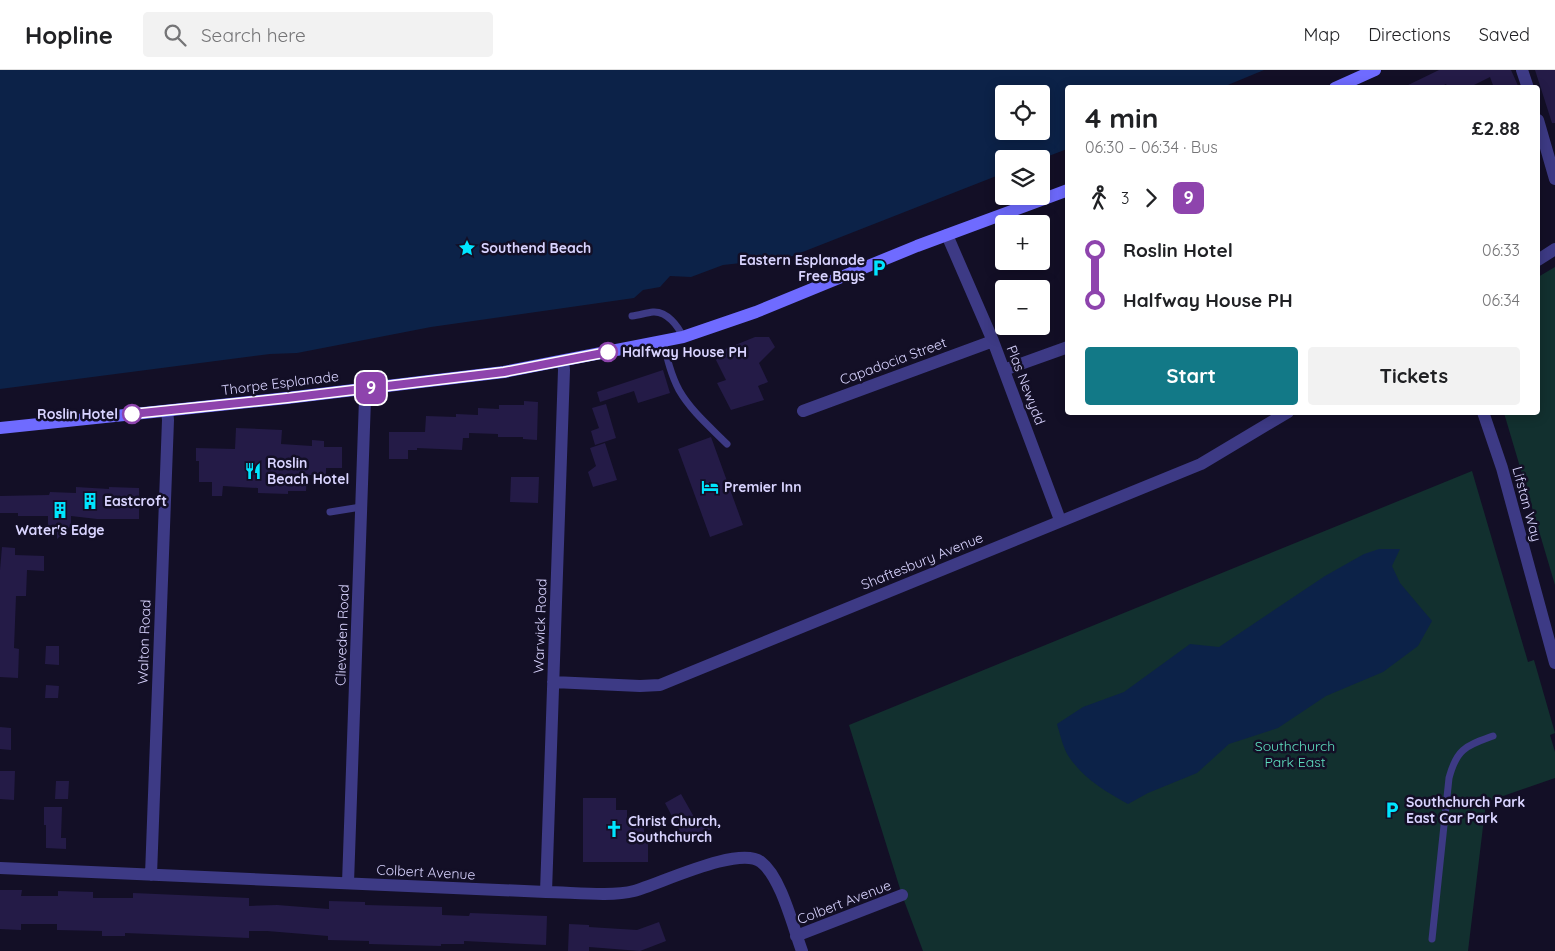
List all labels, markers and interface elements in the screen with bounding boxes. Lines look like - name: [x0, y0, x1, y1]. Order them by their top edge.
- search box: [143, 12, 493, 57]
- text: Hopline: [25, 20, 113, 50]
- icon: search: [161, 21, 189, 49]
- text: Search here: [201, 23, 306, 47]
- text: Map: [1303, 23, 1340, 46]
- text: Directions: [1368, 23, 1451, 46]
- text: Saved: [1479, 23, 1530, 46]
- map controls: [995, 85, 1050, 335]
- button: locate: [995, 85, 1050, 140]
- text: 4 min: [1085, 100, 1158, 135]
- text: £2.88: [1472, 116, 1520, 140]
- text: 06:30 – 06:34 · Bus: [1085, 137, 1218, 157]
- button: layers: [995, 150, 1050, 205]
- icon: walk: [1085, 184, 1113, 212]
- icon: forward: [1137, 184, 1165, 212]
- text: 9: [1183, 186, 1194, 209]
- text: 3: [1121, 188, 1129, 208]
- button: +: [995, 215, 1050, 270]
- place icon: Southend Beach: [457, 238, 477, 258]
- text: Roslin Hotel: [1123, 238, 1233, 262]
- place label: Southend Beach: [481, 239, 591, 257]
- text: 06:33: [1482, 240, 1520, 260]
- place label: Eastern Esplanade Free Bays: [739, 251, 865, 285]
- parking icon: Eastern Esplanade Free Bays: [869, 258, 889, 278]
- button: −: [995, 280, 1050, 335]
- text: Halfway House PH: [1123, 288, 1293, 312]
- text: 06:34: [1482, 290, 1520, 310]
- street label: Capadocia Street: [837, 333, 949, 389]
- marker: Halfway House PH: [598, 342, 618, 362]
- place label: Halfway House PH: [622, 343, 747, 361]
- street label: Plas Newydd: [1003, 343, 1049, 427]
- button: Start: [1085, 347, 1298, 405]
- button: Tickets: [1308, 347, 1520, 405]
- street label: Thorpe Esplanade: [220, 367, 340, 399]
- line badge: 9: [355, 372, 387, 404]
- text: 9: [366, 376, 376, 399]
- marker: Roslin Hotel: [122, 404, 142, 424]
- place label: Roslin Hotel: [37, 405, 118, 423]
- place label: Roslin Beach Hotel: [267, 454, 349, 488]
- restaurant icon: Roslin Beach Hotel: [243, 461, 263, 481]
- street label: Lifstan Way: [1508, 464, 1546, 544]
- hotel icon: Premier Inn: [700, 477, 720, 497]
- place label: Premier Inn: [724, 478, 801, 496]
- building icon: Eastcroft: [80, 491, 100, 511]
- place label: Eastcroft: [104, 492, 167, 510]
- building icon: Water's Edge: [50, 500, 70, 520]
- place label: Water's Edge: [15, 521, 105, 539]
- street label: Shaftesbury Avenue: [858, 528, 986, 594]
- street label: Warwick Road: [529, 578, 551, 674]
- street label: Clieveden Road: [331, 584, 353, 686]
- street label: Walton Road: [134, 599, 154, 685]
- park label: Southchurch Park East: [1255, 737, 1335, 771]
- place label: Southchurch Park East Car Park: [1406, 793, 1525, 827]
- parking icon: Southchurch Park East Car Park: [1382, 800, 1402, 820]
- place label: Christ Church, Southchurch: [628, 812, 721, 846]
- church icon: Christ Church, Southchurch: [604, 819, 624, 839]
- street label: Colbert Avenue: [376, 860, 476, 884]
- street label: Colbert Avenue: [795, 876, 894, 928]

